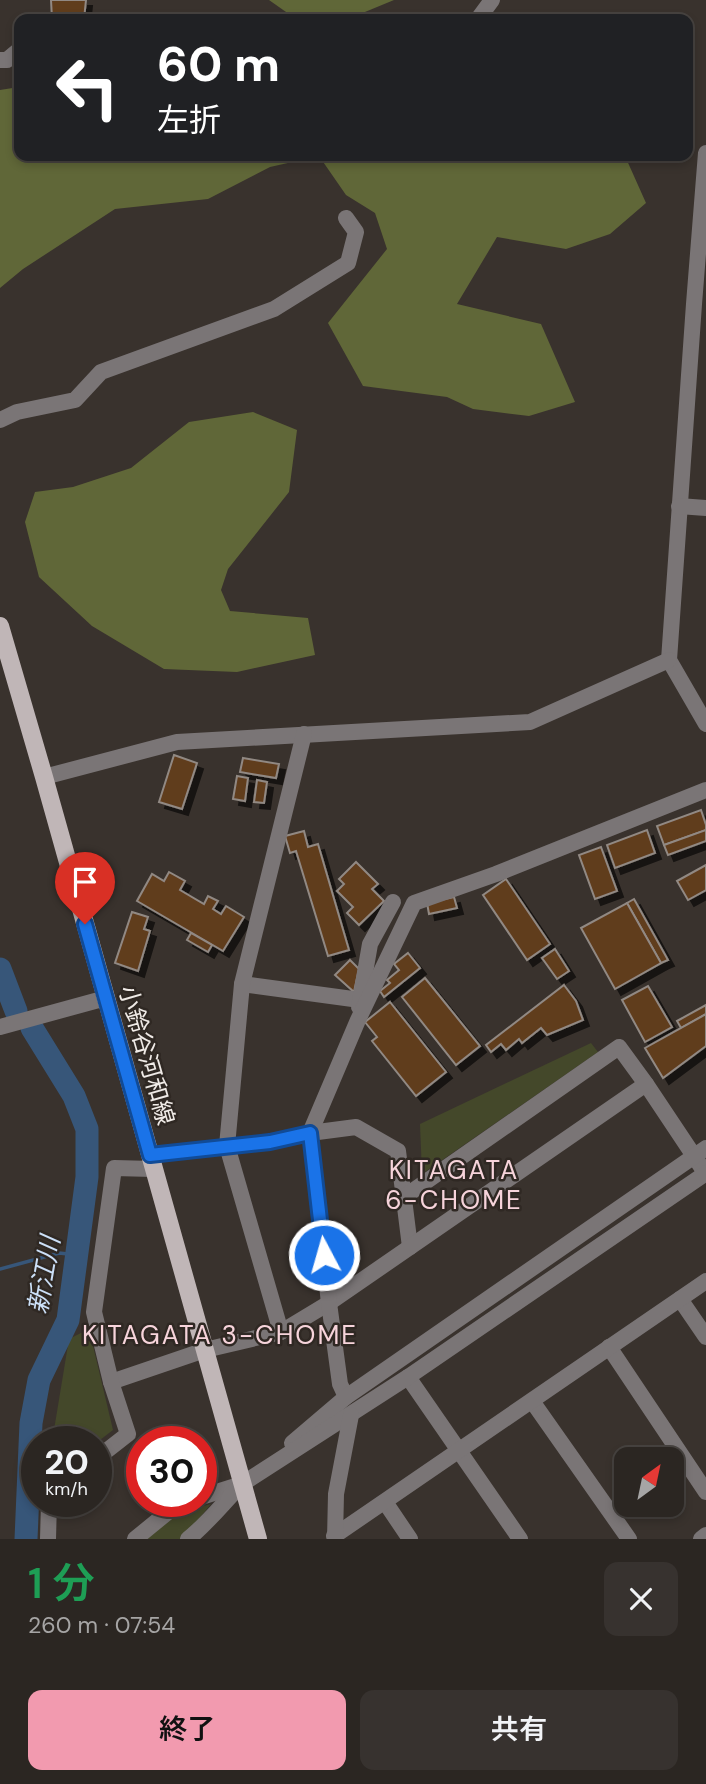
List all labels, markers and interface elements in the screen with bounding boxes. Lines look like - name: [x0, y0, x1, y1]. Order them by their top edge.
- text: 60 m: [157, 32, 280, 96]
- icon: left: [42, 42, 133, 133]
- text: 左折: [157, 99, 221, 141]
- pin: [55, 852, 115, 924]
- icon: arrive: [66, 863, 104, 901]
- street label: 小鈴谷河和線: [112, 982, 182, 1128]
- district label: KITAGATA 6-CHOME: [385, 1153, 523, 1217]
- position arrow: [287, 1218, 361, 1292]
- water label: 新江川: [20, 1231, 68, 1316]
- district label: KITAGATA 3-CHOME: [82, 1318, 358, 1352]
- speed limit sign: 30: [126, 1426, 217, 1517]
- text: 20: [44, 1439, 89, 1485]
- north arrow: [614, 1447, 684, 1517]
- map controls: [614, 1447, 684, 1517]
- text: km/h: [45, 1477, 88, 1501]
- text: 1 分: [28, 1556, 95, 1611]
- button: close: [604, 1562, 678, 1636]
- text: 260 m · 07:54: [28, 1610, 175, 1640]
- button: 終了: [28, 1690, 346, 1770]
- button: 共有: [360, 1690, 678, 1770]

